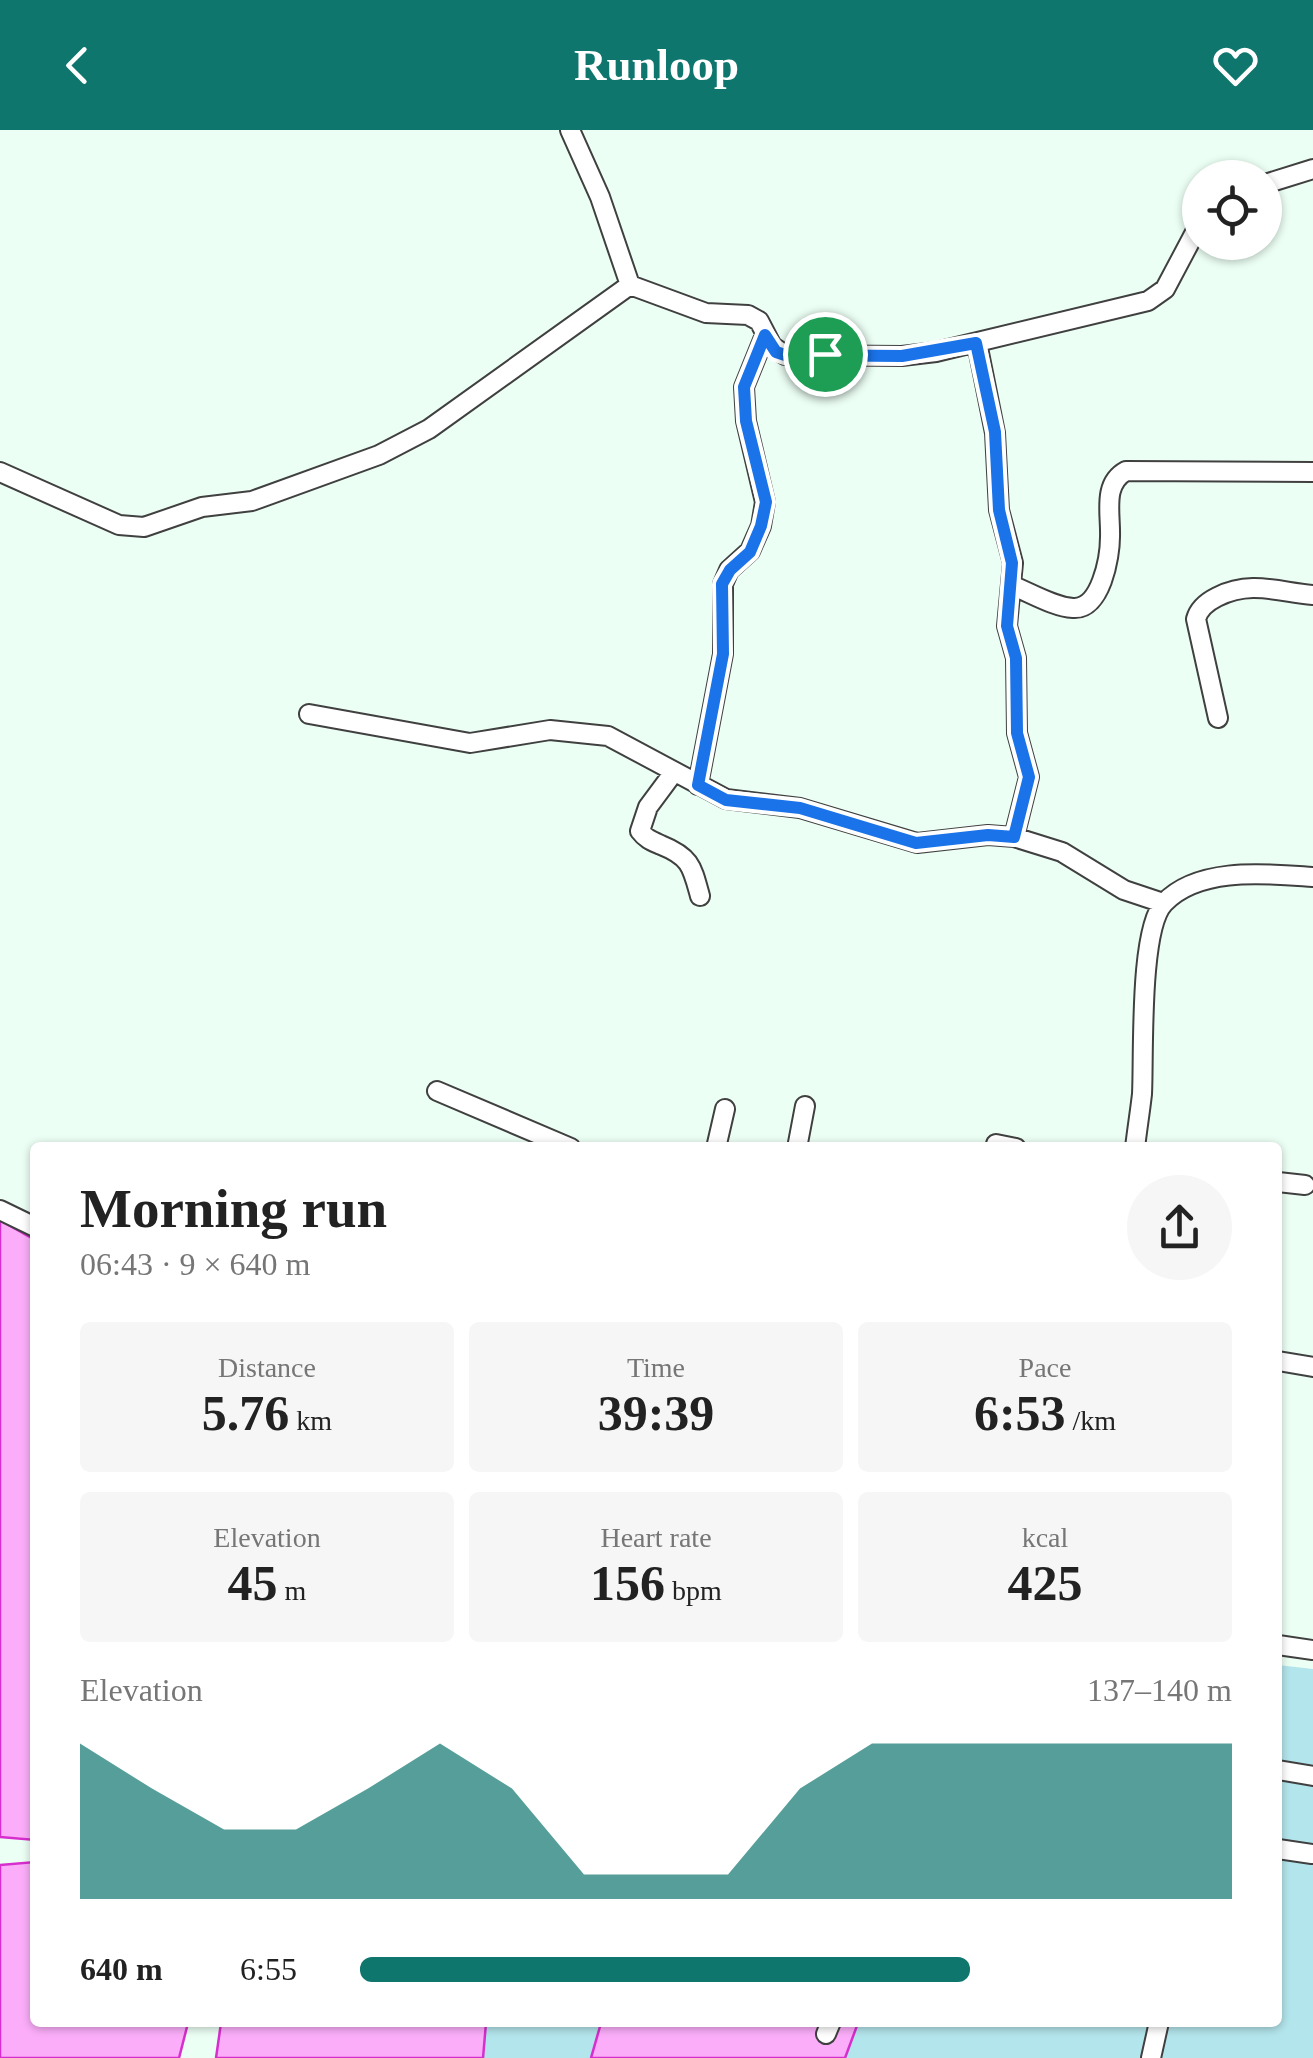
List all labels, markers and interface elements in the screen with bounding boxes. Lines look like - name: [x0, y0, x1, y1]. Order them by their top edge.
- icon: back: [50, 38, 105, 93]
- icon: heart: [1208, 38, 1263, 93]
- text: Runloop: [574, 40, 739, 90]
- map controls: [1182, 160, 1282, 260]
- button: locate: [1182, 160, 1282, 260]
- pin: [783, 312, 868, 397]
- icon: arrive: [798, 327, 853, 382]
- button: share: [1127, 1175, 1232, 1280]
- text: Morning run: [80, 1178, 387, 1239]
- text: 06:43 · 9 × 640 m: [80, 1246, 310, 1282]
- text: Distance: [218, 1352, 316, 1383]
- text: Time: [627, 1352, 685, 1383]
- text: Pace: [1019, 1352, 1071, 1383]
- text: 5.76: [202, 1385, 289, 1441]
- text: 39:39: [598, 1385, 714, 1441]
- text: 6:53: [974, 1385, 1066, 1441]
- text: km: [289, 1405, 332, 1436]
- text: /km: [1066, 1405, 1116, 1436]
- text: Elevation: [213, 1522, 321, 1553]
- text: Heart rate: [600, 1522, 712, 1553]
- text: kcal: [1022, 1522, 1068, 1553]
- text: 45: [228, 1555, 278, 1611]
- text: 156: [590, 1555, 665, 1611]
- text: 425: [1008, 1555, 1083, 1611]
- text: m: [278, 1575, 306, 1606]
- text: bpm: [665, 1575, 722, 1606]
- text: Elevation: [80, 1672, 203, 1708]
- text: 137–140 m: [1087, 1672, 1232, 1708]
- text: 640 m: [80, 1951, 163, 1987]
- text: 6:55: [240, 1951, 297, 1987]

